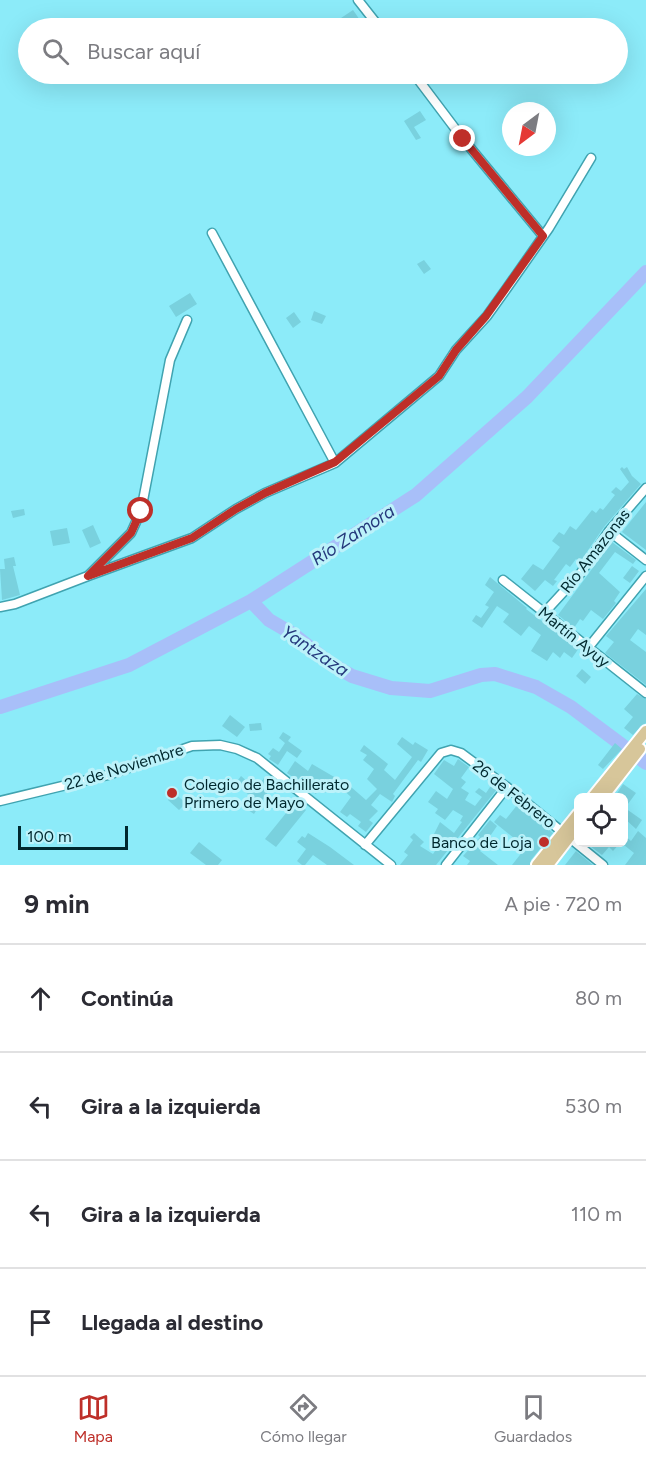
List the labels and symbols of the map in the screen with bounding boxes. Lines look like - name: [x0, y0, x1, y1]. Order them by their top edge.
- north arrow: [502, 102, 556, 156]
- route end: [449, 125, 475, 151]
- route start: [127, 497, 153, 523]
- water label: Río Zamora: [307, 500, 399, 570]
- street label: Río Amazonas: [556, 505, 634, 597]
- street label: Martín Ayuy: [535, 603, 614, 672]
- water label: Yantzaza: [277, 621, 353, 682]
- street label: 22 de Noviembre: [62, 740, 186, 794]
- street label: 26 de Febrero: [469, 756, 559, 832]
- place label: Colegio de Bachillerato Primero de Mayo: [184, 775, 349, 812]
- marker: Colegio de Bachillerato Primero de Mayo: [165, 786, 179, 800]
- scale bar: [18, 823, 128, 850]
- place label: Banco de Loja: [431, 833, 532, 852]
- marker: Banco de Loja: [537, 835, 551, 849]

